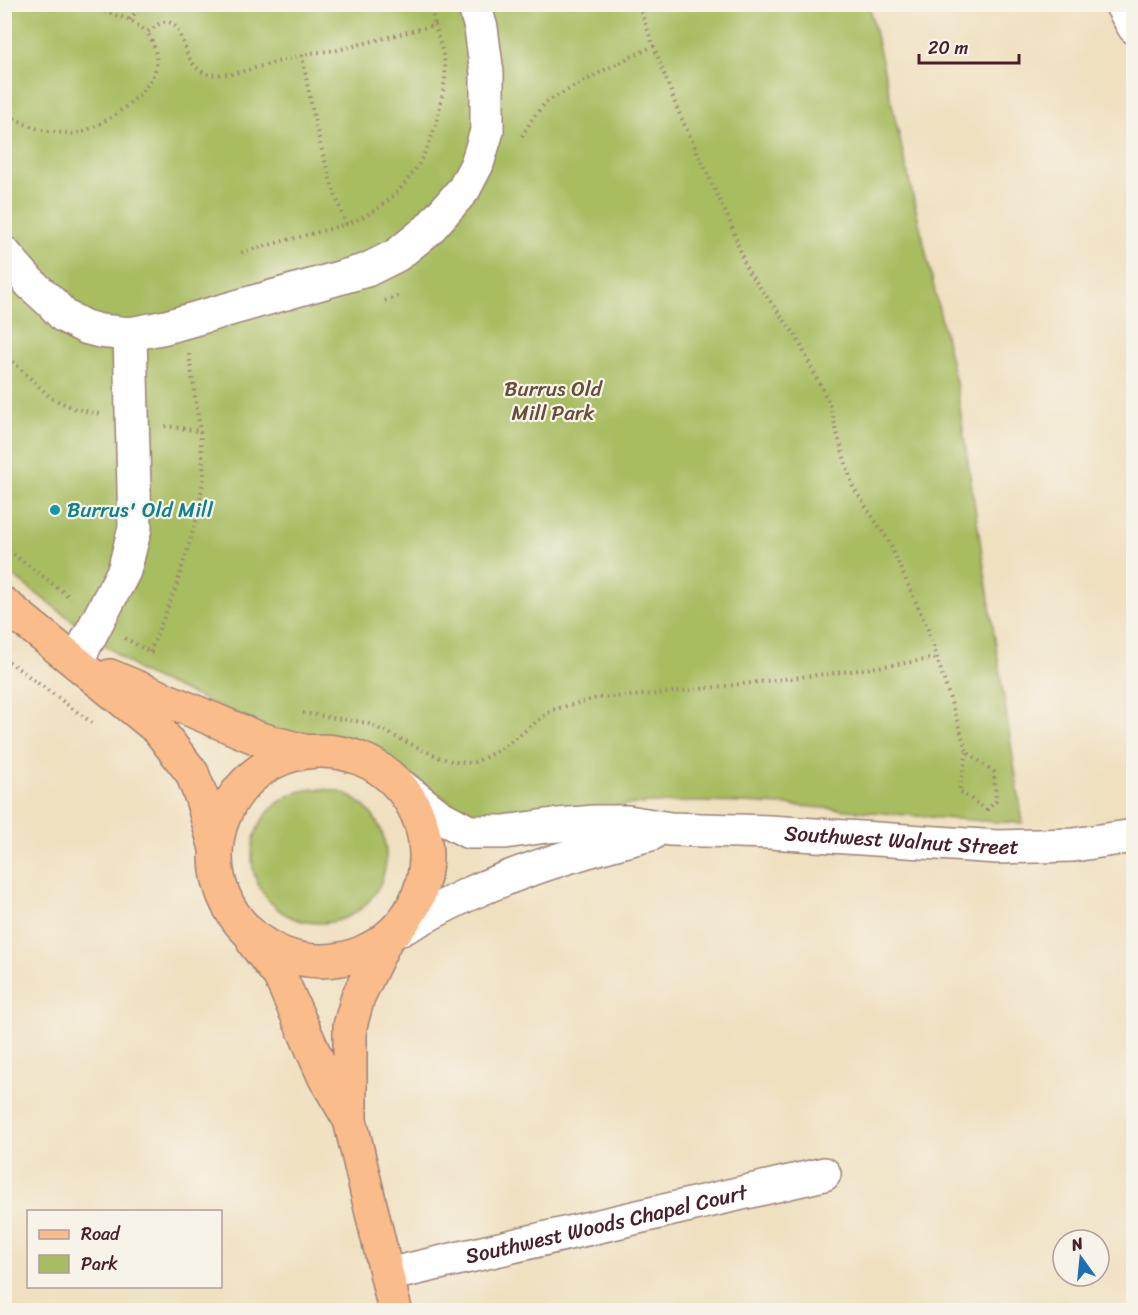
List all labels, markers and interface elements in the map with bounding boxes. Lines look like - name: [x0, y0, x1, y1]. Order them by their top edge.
- scale bar: [919, 27, 1020, 65]
- text: 20 m: [928, 32, 968, 64]
- park label: Burrus Old Mill Park: [504, 370, 604, 432]
- place label: Burrus' Old Mill: [67, 491, 214, 529]
- marker: Burrus' Old Mill: [48, 503, 62, 517]
- street label: Southwest Walnut Street: [783, 814, 1019, 866]
- street label: Southwest Woods Chapel Court: [462, 1173, 752, 1275]
- legend: [27, 1210, 222, 1288]
- text: Road: [81, 1218, 121, 1250]
- north arrow: [1051, 1228, 1111, 1288]
- text: N: [1067, 1228, 1087, 1260]
- text: Park: [81, 1248, 118, 1280]

